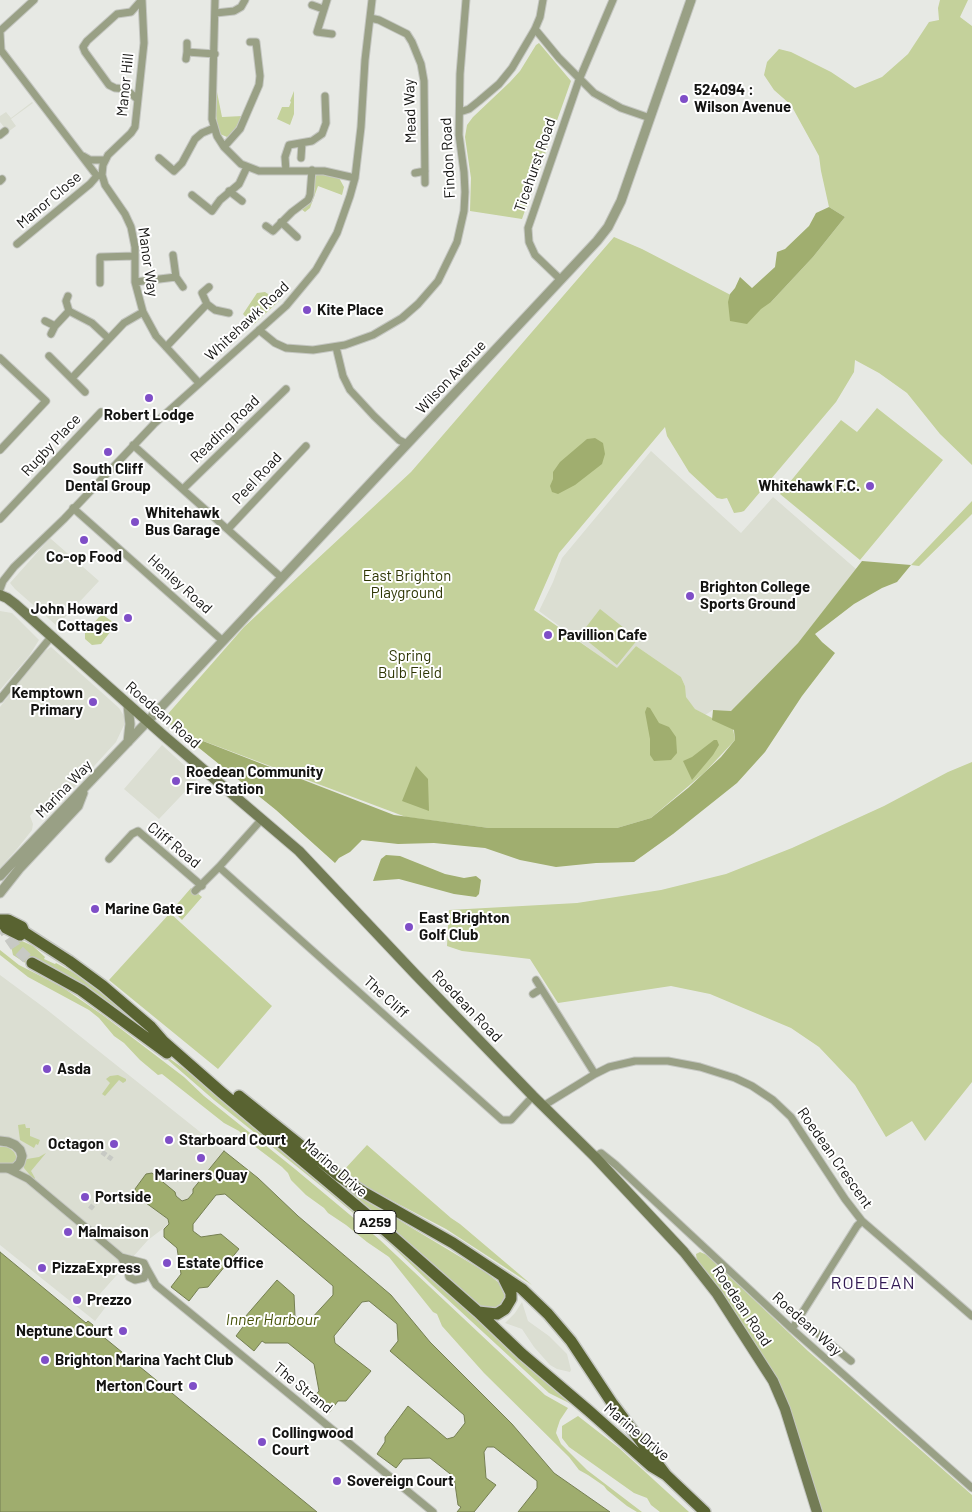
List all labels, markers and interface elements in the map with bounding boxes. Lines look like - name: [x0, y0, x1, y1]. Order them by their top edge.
- street label: Manor Hill: [113, 52, 137, 118]
- street label: Mead Way: [400, 78, 420, 144]
- place label: 524094 : Wilson Avenue: [694, 81, 791, 116]
- marker: 524094 : Wilson Avenue: [678, 93, 690, 105]
- street label: Ticehurst Road: [510, 116, 560, 214]
- street label: Findon Road: [437, 117, 459, 199]
- street label: Manor Close: [13, 168, 85, 232]
- street label: Manor Way: [134, 226, 162, 298]
- street label: Whitehawk Road: [201, 277, 293, 365]
- place label: Kite Place: [317, 301, 384, 319]
- marker: Kite Place: [301, 304, 313, 316]
- street label: Wilson Avenue: [412, 336, 490, 418]
- marker: Robert Lodge: [143, 392, 155, 404]
- street label: Reading Road: [187, 392, 263, 466]
- place label: Robert Lodge: [104, 406, 194, 424]
- street label: Rugby Place: [17, 410, 85, 480]
- marker: South Cliff Dental Group: [102, 446, 114, 458]
- street label: Peel Road: [229, 448, 285, 508]
- place label: South Cliff Dental Group: [65, 460, 151, 495]
- place label: Whitehawk F.C.: [758, 477, 860, 495]
- marker: Whitehawk F.C.: [864, 480, 876, 492]
- place label: Whitehawk Bus Garage: [145, 504, 220, 539]
- marker: Whitehawk Bus Garage: [129, 516, 141, 528]
- marker: Co-op Food: [78, 534, 90, 546]
- place label: Co-op Food: [46, 548, 122, 566]
- street label: Henley Road: [144, 550, 216, 618]
- park label: East Brighton Playground: [363, 567, 451, 602]
- place label: Brighton College Sports Ground: [700, 578, 810, 613]
- marker: Brighton College Sports Ground: [684, 590, 696, 602]
- place label: John Howard Cottages: [31, 600, 118, 635]
- marker: John Howard Cottages: [122, 612, 134, 624]
- place label: Pavillion Cafe: [558, 626, 647, 644]
- marker: Pavillion Cafe: [542, 629, 554, 641]
- park label: Spring Bulb Field: [378, 647, 442, 682]
- street label: Roedean Road: [122, 678, 204, 752]
- place label: Kemptown Primary: [11, 684, 83, 719]
- marker: Kemptown Primary: [87, 696, 99, 708]
- street label: Marina Way: [32, 756, 96, 822]
- place label: Roedean Community Fire Station: [186, 763, 323, 798]
- marker: Roedean Community Fire Station: [170, 775, 182, 787]
- street label: Cliff Road: [144, 818, 204, 872]
- place label: Marine Gate: [105, 900, 183, 918]
- marker: Marine Gate: [89, 903, 101, 915]
- place label: East Brighton Golf Club: [419, 909, 509, 944]
- marker: East Brighton Golf Club: [403, 921, 415, 933]
- street label: Roedean Road: [428, 966, 506, 1046]
- street label: The Cliff: [360, 972, 412, 1022]
- place label: Asda: [57, 1060, 91, 1078]
- marker: Asda: [41, 1063, 53, 1075]
- street label: Roedean Crescent: [793, 1104, 877, 1212]
- place label: Starboard Court: [179, 1131, 286, 1149]
- marker: Starboard Court: [163, 1134, 175, 1146]
- place label: Octagon: [48, 1135, 104, 1153]
- street label: Marine Drive: [299, 1135, 371, 1201]
- marker: Octagon: [108, 1138, 120, 1150]
- marker: Mariners Quay: [195, 1152, 207, 1164]
- place label: Mariners Quay: [154, 1166, 248, 1184]
- place label: Portside: [95, 1188, 151, 1206]
- marker: Portside: [79, 1191, 91, 1203]
- road number: A259: [354, 1210, 396, 1234]
- place label: Malmaison: [78, 1223, 149, 1241]
- marker: Malmaison: [62, 1226, 74, 1238]
- place label: Estate Office: [177, 1254, 264, 1272]
- marker: Estate Office: [161, 1257, 173, 1269]
- place label: PizzaExpress: [52, 1259, 140, 1277]
- marker: PizzaExpress: [36, 1262, 48, 1274]
- street label: Roedean Road: [708, 1262, 776, 1350]
- district label: ROEDEAN: [830, 1272, 916, 1294]
- street label: Roedean Way: [769, 1288, 845, 1360]
- place label: Prezzo: [87, 1291, 132, 1309]
- marker: Prezzo: [71, 1294, 83, 1306]
- water label: Inner Harbour: [226, 1310, 318, 1330]
- place label: Neptune Court: [16, 1322, 113, 1340]
- marker: Neptune Court: [117, 1325, 129, 1337]
- place label: Brighton Marina Yacht Club: [55, 1351, 233, 1369]
- marker: Brighton Marina Yacht Club: [39, 1354, 51, 1366]
- street label: The Strand: [270, 1359, 336, 1417]
- place label: Merton Court: [96, 1377, 183, 1395]
- marker: Merton Court: [187, 1380, 199, 1392]
- street label: Marine Drive: [601, 1399, 673, 1465]
- place label: Collingwood Court: [272, 1424, 354, 1459]
- marker: Collingwood Court: [256, 1436, 268, 1448]
- place label: Sovereign Court: [347, 1472, 454, 1490]
- marker: Sovereign Court: [331, 1475, 343, 1487]

